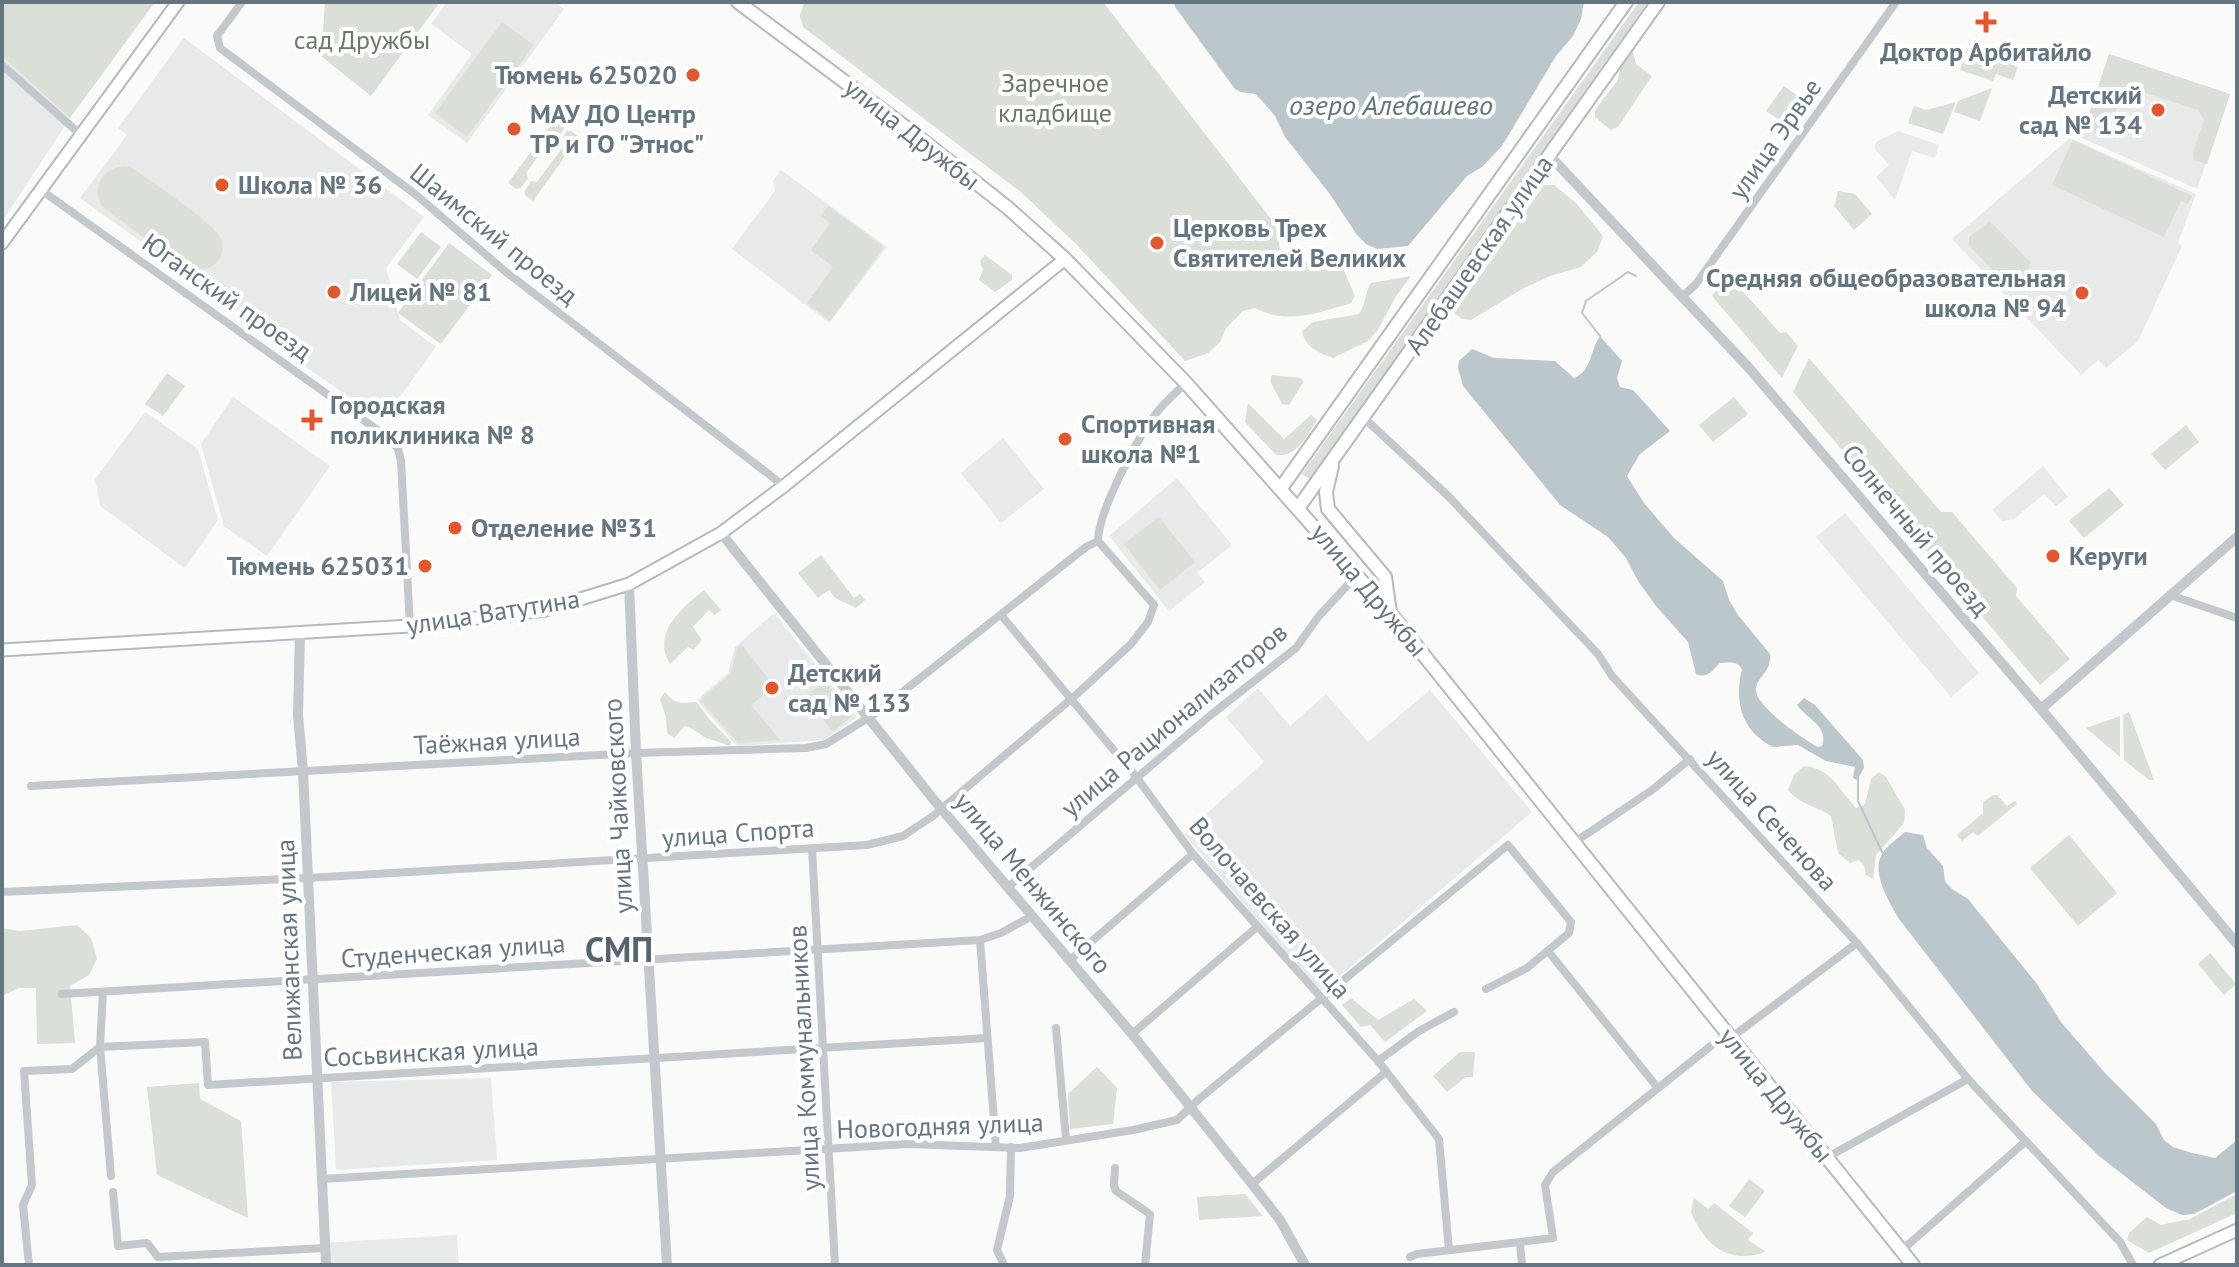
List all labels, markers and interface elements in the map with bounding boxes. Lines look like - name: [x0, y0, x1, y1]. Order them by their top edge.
- marker: Доктор Арбитайло: [1975, 11, 1997, 33]
- park label: сад Дружбы: [294, 23, 430, 56]
- place label: Доктор Арбитайло: [1880, 35, 2092, 68]
- place label: Тюмень 625020: [495, 58, 677, 91]
- marker: Тюмень 625020: [684, 66, 702, 84]
- park label: Заречное кладбище: [998, 66, 1112, 129]
- street label: улица Дружбы: [838, 70, 987, 197]
- street label: улица Эрвье: [1721, 72, 1828, 206]
- place label: Детский сад № 134: [2019, 78, 2142, 141]
- water label: озеро Алебашево: [1289, 86, 1493, 123]
- place label: МАУ ДО Центр ТР и ГО "Этнос": [530, 97, 704, 160]
- marker: Детский сад № 134: [2149, 101, 2167, 119]
- marker: МАУ ДО Центр ТР и ГО "Этнос": [505, 120, 523, 138]
- street label: Алебашевская улица: [1397, 149, 1560, 361]
- street label: Шаимский проезд: [404, 156, 585, 312]
- place label: Школа № 36: [238, 168, 382, 201]
- marker: Школа № 36: [213, 176, 231, 194]
- place label: Церковь Трех Святителей Великих: [1173, 211, 1406, 274]
- street label: Юганский проезд: [136, 226, 319, 367]
- marker: Церковь Трех Святителей Великих: [1148, 234, 1166, 252]
- place label: Средняя общеобразовательная школа № 94: [1706, 261, 2066, 324]
- place label: Лицей № 81: [349, 275, 492, 308]
- marker: Лицей № 81: [325, 283, 343, 301]
- marker: Средняя общеобразовательная школа № 94: [2073, 284, 2091, 302]
- place label: Городская поликлиника № 8: [330, 388, 535, 451]
- place label: Спортивная школа №1: [1081, 407, 1215, 470]
- marker: Городская поликлиника № 8: [301, 409, 323, 431]
- marker: Спортивная школа №1: [1056, 430, 1074, 448]
- street label: Солнечный проезд: [1835, 437, 1998, 622]
- place label: Отделение №31: [471, 511, 657, 544]
- street label: улица Дружбы: [1304, 516, 1435, 663]
- marker: Отделение №31: [446, 519, 464, 537]
- place label: Керуги: [2069, 539, 2148, 572]
- marker: Керуги: [2044, 547, 2062, 565]
- place label: Тюмень 625031: [227, 549, 409, 582]
- marker: Тюмень 625031: [416, 557, 434, 575]
- street label: улица Ватутина: [404, 582, 582, 642]
- street label: улица Рационализаторов: [1054, 615, 1294, 824]
- place label: Детский сад № 133: [788, 656, 911, 719]
- marker: Детский сад № 133: [763, 679, 781, 697]
- street label: улица Чайковского: [595, 697, 640, 915]
- street label: Таёжная улица: [413, 720, 581, 761]
- street label: улица Сеченова: [1700, 742, 1845, 898]
- street label: улица Менжинского: [948, 785, 1119, 980]
- street label: Волочаевская улица: [1182, 810, 1358, 1005]
- street label: улица Спорта: [661, 811, 815, 854]
- street label: Велижанская улица: [268, 839, 309, 1061]
- street label: улица Коммунальников: [780, 924, 827, 1192]
- street label: Студенческая улица: [340, 926, 566, 975]
- district label: СМП: [585, 927, 653, 971]
- street label: улица Дружбы: [1712, 1021, 1841, 1169]
- street label: Сосьвинская улица: [323, 1029, 539, 1074]
- street label: Новогодняя улица: [836, 1105, 1044, 1146]

